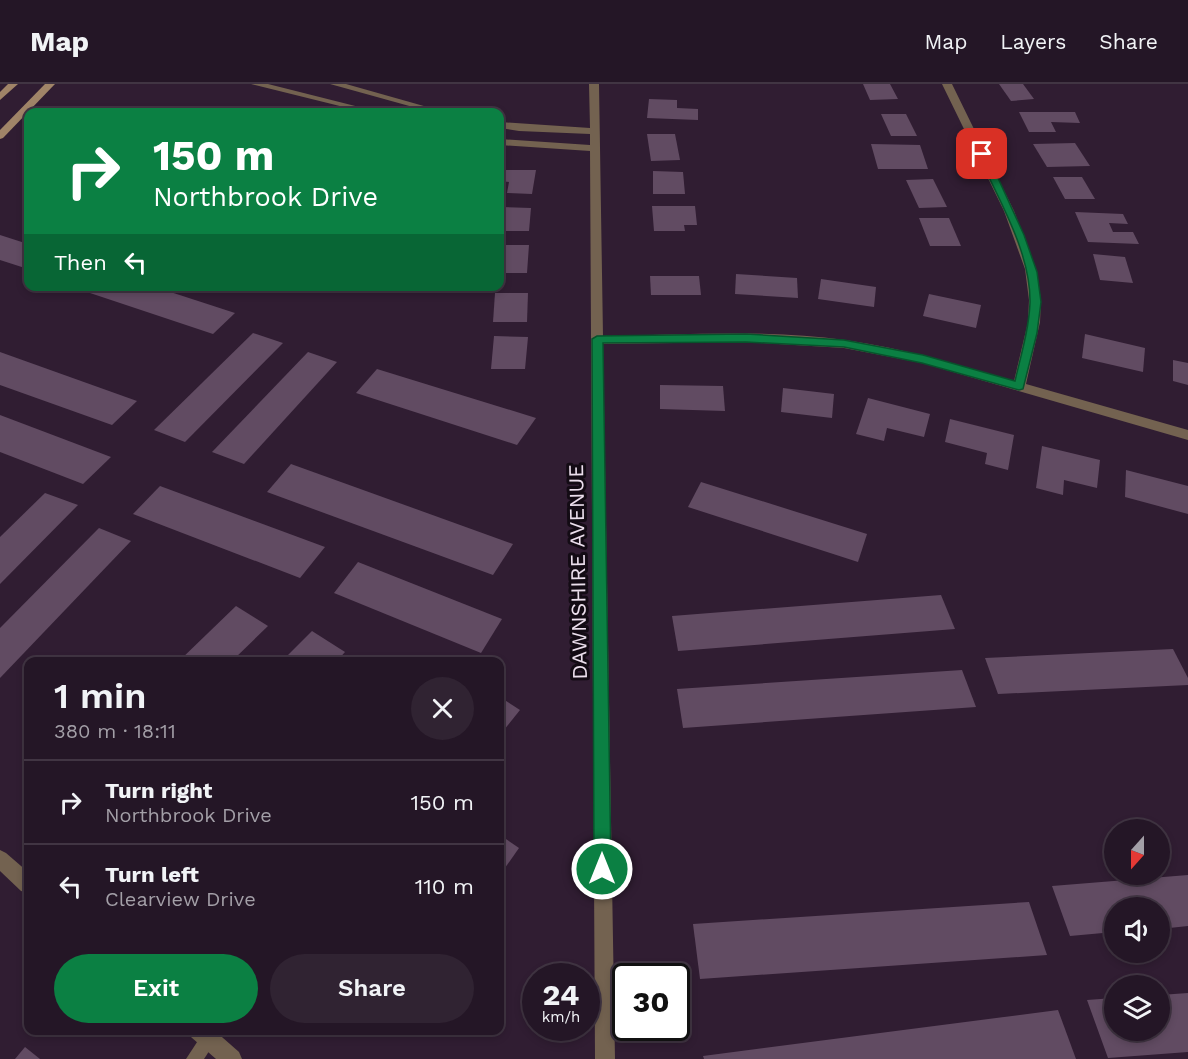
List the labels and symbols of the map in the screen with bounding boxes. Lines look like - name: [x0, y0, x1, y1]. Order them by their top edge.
- pin: [956, 128, 1007, 179]
- street label: DAWNSHIRE AVENUE: [563, 464, 592, 680]
- north arrow: [1104, 819, 1170, 885]
- position arrow: [570, 837, 634, 901]
- speed limit sign: 30: [612, 963, 690, 1041]

